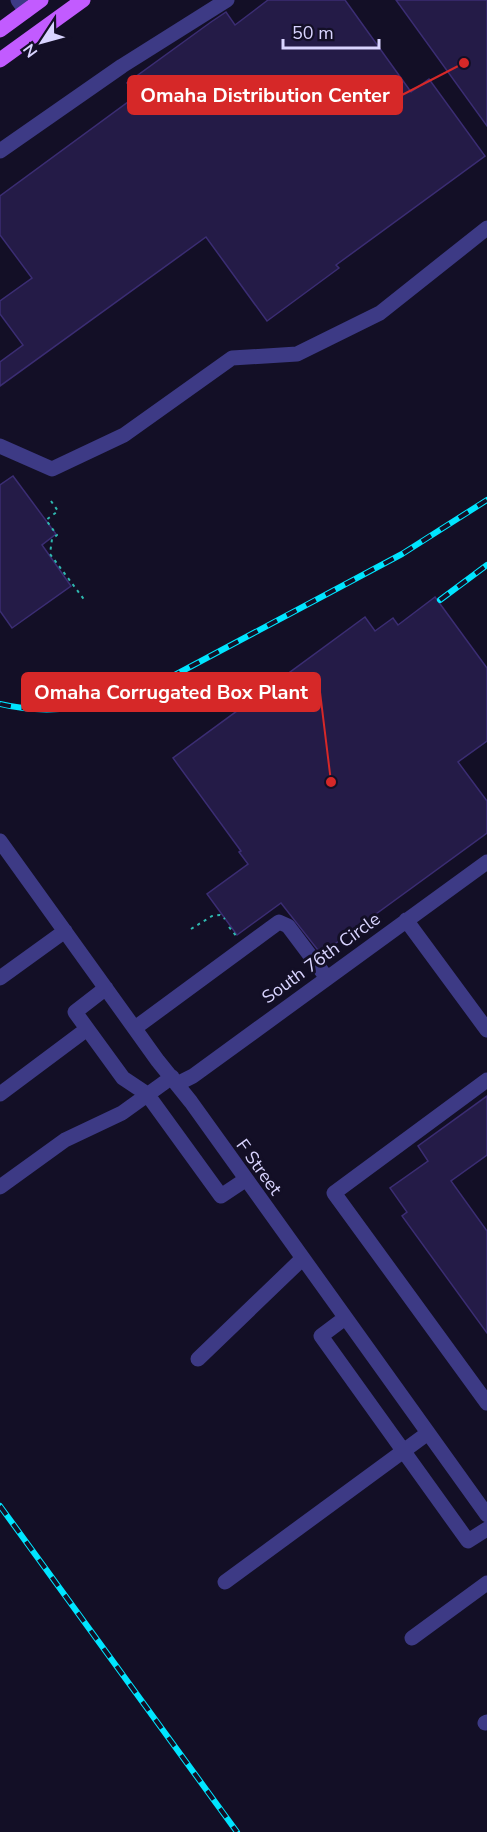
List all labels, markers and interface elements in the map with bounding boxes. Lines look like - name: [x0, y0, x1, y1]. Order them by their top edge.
- north arrow: [12, 12, 72, 72]
- scale bar: [283, 12, 379, 50]
- text: 50 m: [292, 21, 334, 45]
- text: N: [18, 39, 43, 62]
- callout: Omaha Distribution Center: [128, 76, 402, 114]
- text: Omaha Distribution Center: [140, 82, 390, 109]
- callout: Omaha Corrugated Box Plant: [22, 673, 320, 711]
- text: Omaha Corrugated Box Plant: [34, 679, 308, 706]
- street label: South 76th Circle: [257, 907, 385, 1009]
- street label: F Street: [231, 1134, 288, 1200]

